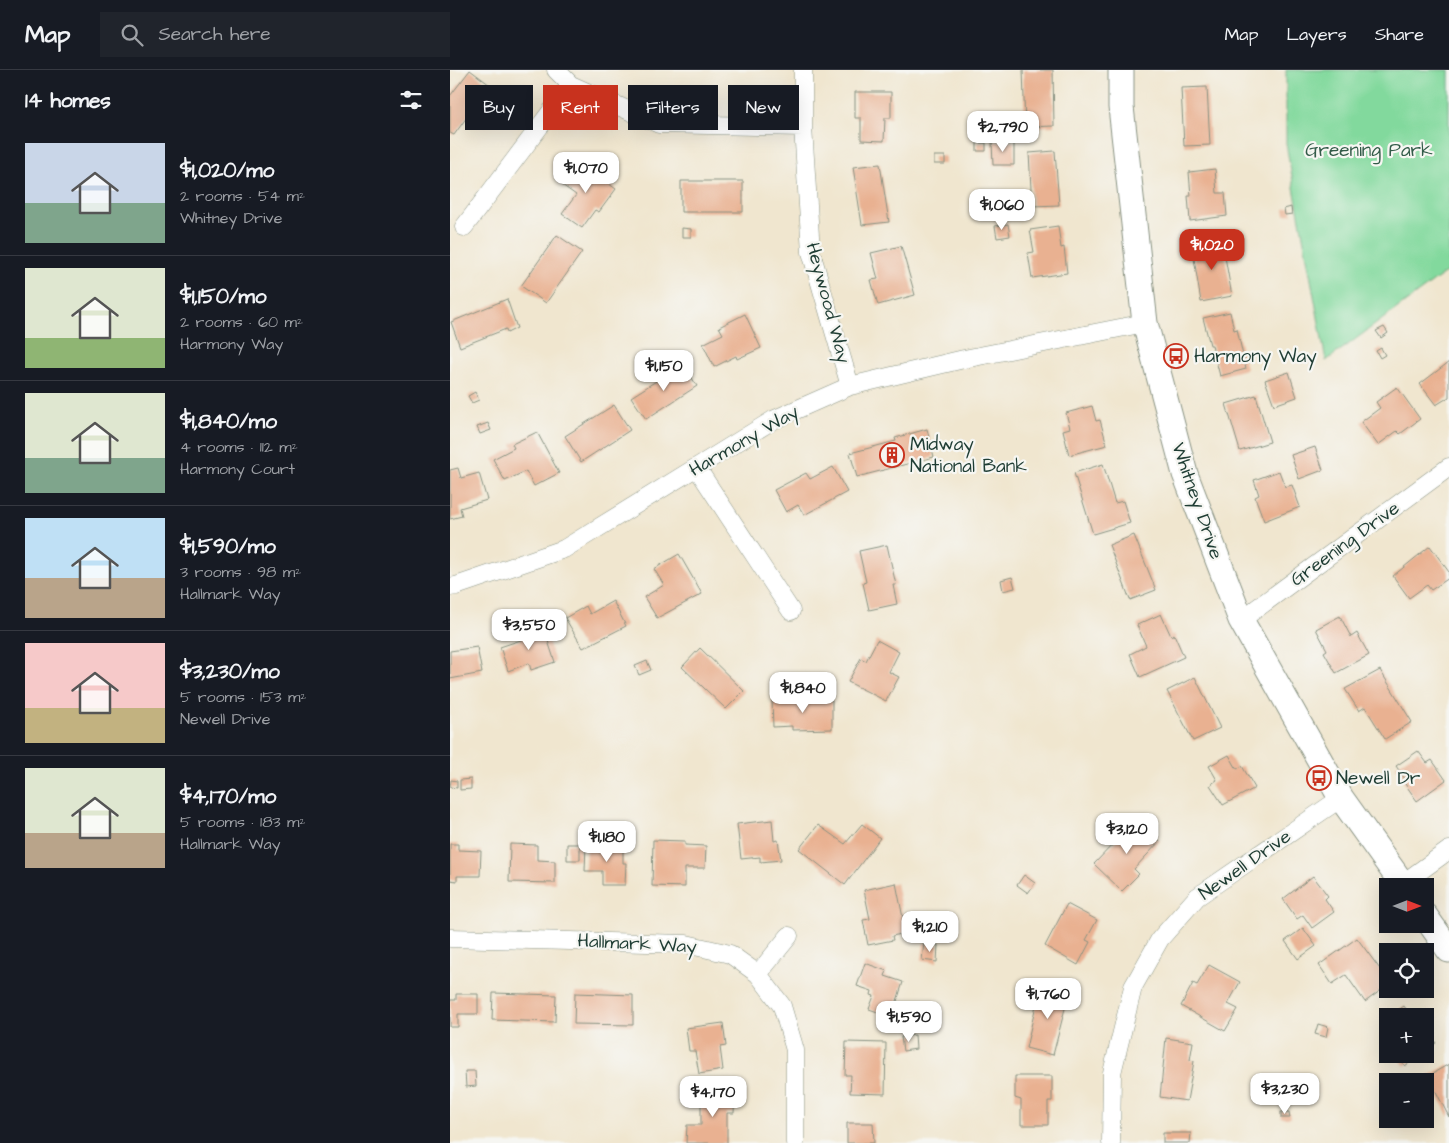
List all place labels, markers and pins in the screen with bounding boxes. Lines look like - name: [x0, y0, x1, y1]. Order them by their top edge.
- pin: $2,790: [962, 111, 1044, 153]
- pin: $1,070: [545, 152, 627, 194]
- pin: $1,060: [961, 189, 1043, 231]
- pin: $1,020: [1171, 228, 1253, 271]
- bus stop icon: Harmony Way: [1163, 343, 1189, 369]
- place label: Harmony Way: [1194, 343, 1317, 371]
- pin: $1,150: [623, 350, 705, 392]
- place label: Midway National Bank: [910, 431, 1027, 480]
- building icon: Midway National Bank: [879, 442, 905, 468]
- pin: $3,550: [488, 608, 570, 651]
- pin: $1,840: [762, 672, 844, 714]
- bus stop icon: Newell Dr: [1306, 765, 1332, 791]
- place label: Newell Dr: [1336, 765, 1421, 792]
- pin: $3,120: [1086, 812, 1168, 855]
- pin: $1,180: [566, 820, 648, 863]
- pin: $1,210: [889, 910, 971, 953]
- pin: $1,760: [1007, 978, 1089, 1020]
- pin: $1,590: [868, 1000, 950, 1043]
- pin: $3,230: [1244, 1072, 1326, 1115]
- pin: $4,170: [672, 1076, 754, 1118]

